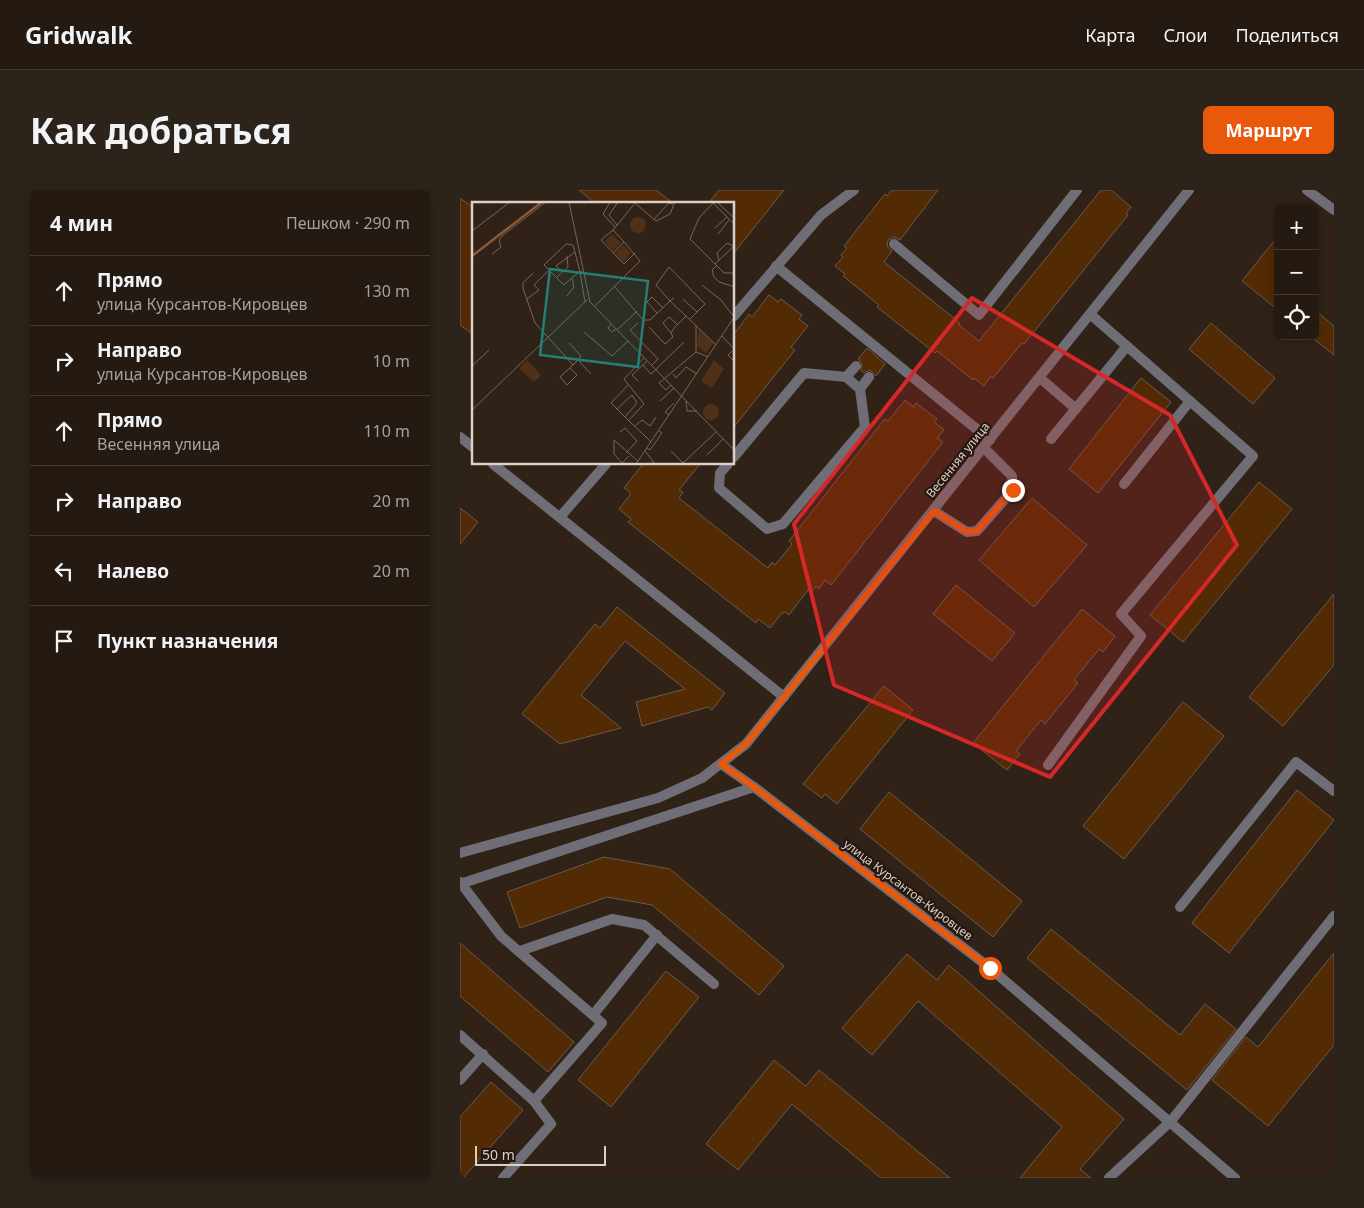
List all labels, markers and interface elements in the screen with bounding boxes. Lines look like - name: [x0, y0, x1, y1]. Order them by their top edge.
- text: Gridwalk: [25, 18, 132, 51]
- text: Карта: [1085, 23, 1135, 47]
- text: Слои: [1163, 23, 1207, 47]
- text: Поделиться: [1235, 23, 1339, 47]
- button: Маршрут: [1203, 106, 1334, 154]
- text: Как добраться: [30, 107, 292, 154]
- inset map: [472, 202, 735, 465]
- map controls: [1274, 205, 1319, 340]
- button: +: [1274, 205, 1319, 250]
- text: 4 мин: [50, 209, 113, 237]
- text: Пешком · 290 m: [286, 212, 410, 234]
- button: −: [1274, 250, 1319, 295]
- text: Прямо: [97, 267, 163, 293]
- icon: ahead: [50, 277, 78, 305]
- text: 130 m: [363, 280, 410, 302]
- text: улица Курсантов-Кировцев: [97, 293, 308, 315]
- button: locate: [1274, 295, 1319, 340]
- text: Направо: [97, 337, 182, 363]
- icon: right: [50, 347, 78, 375]
- text: 10 m: [373, 350, 410, 372]
- text: улица Курсантов-Кировцев: [97, 363, 308, 385]
- text: Прямо: [97, 407, 163, 433]
- icon: ahead: [50, 417, 78, 445]
- street label: Весенняя улица: [922, 418, 993, 501]
- text: 110 m: [363, 420, 410, 442]
- text: Весенняя улица: [97, 433, 220, 455]
- route end: [1002, 479, 1025, 502]
- icon: right: [50, 487, 78, 515]
- text: Направо: [97, 488, 182, 514]
- text: 20 m: [373, 490, 410, 512]
- icon: left: [50, 557, 78, 585]
- text: Налево: [97, 558, 169, 584]
- text: 20 m: [373, 560, 410, 582]
- icon: arrive: [50, 627, 78, 655]
- text: Пункт назначения: [97, 628, 278, 654]
- street label: улица Курсантов-Кировцев: [840, 835, 977, 944]
- route start: [979, 957, 1002, 980]
- scale bar: [475, 1143, 606, 1166]
- text: 50 m: [482, 1145, 515, 1164]

